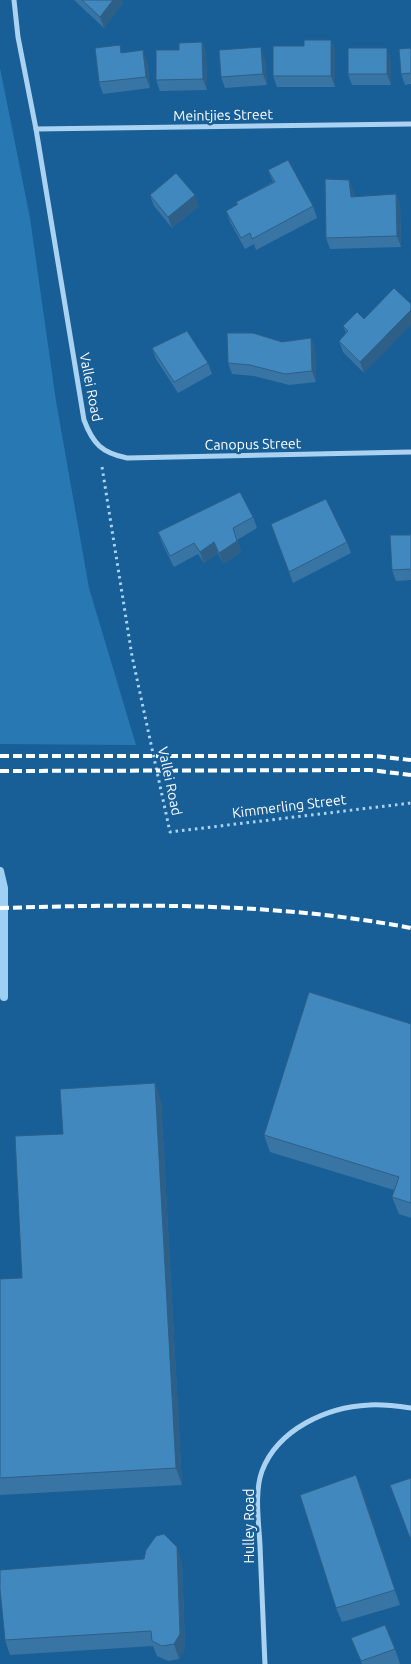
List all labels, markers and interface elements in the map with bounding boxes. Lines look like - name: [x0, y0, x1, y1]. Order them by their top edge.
- street label: Meintjies Street: [173, 106, 273, 124]
- street label: Vallei Road: [76, 351, 106, 423]
- street label: Canopus Street: [205, 435, 302, 453]
- street label: Vallei Road: [155, 745, 185, 817]
- street label: Kimmerling Street: [231, 791, 347, 821]
- street label: Hulley Road: [241, 1488, 257, 1564]

